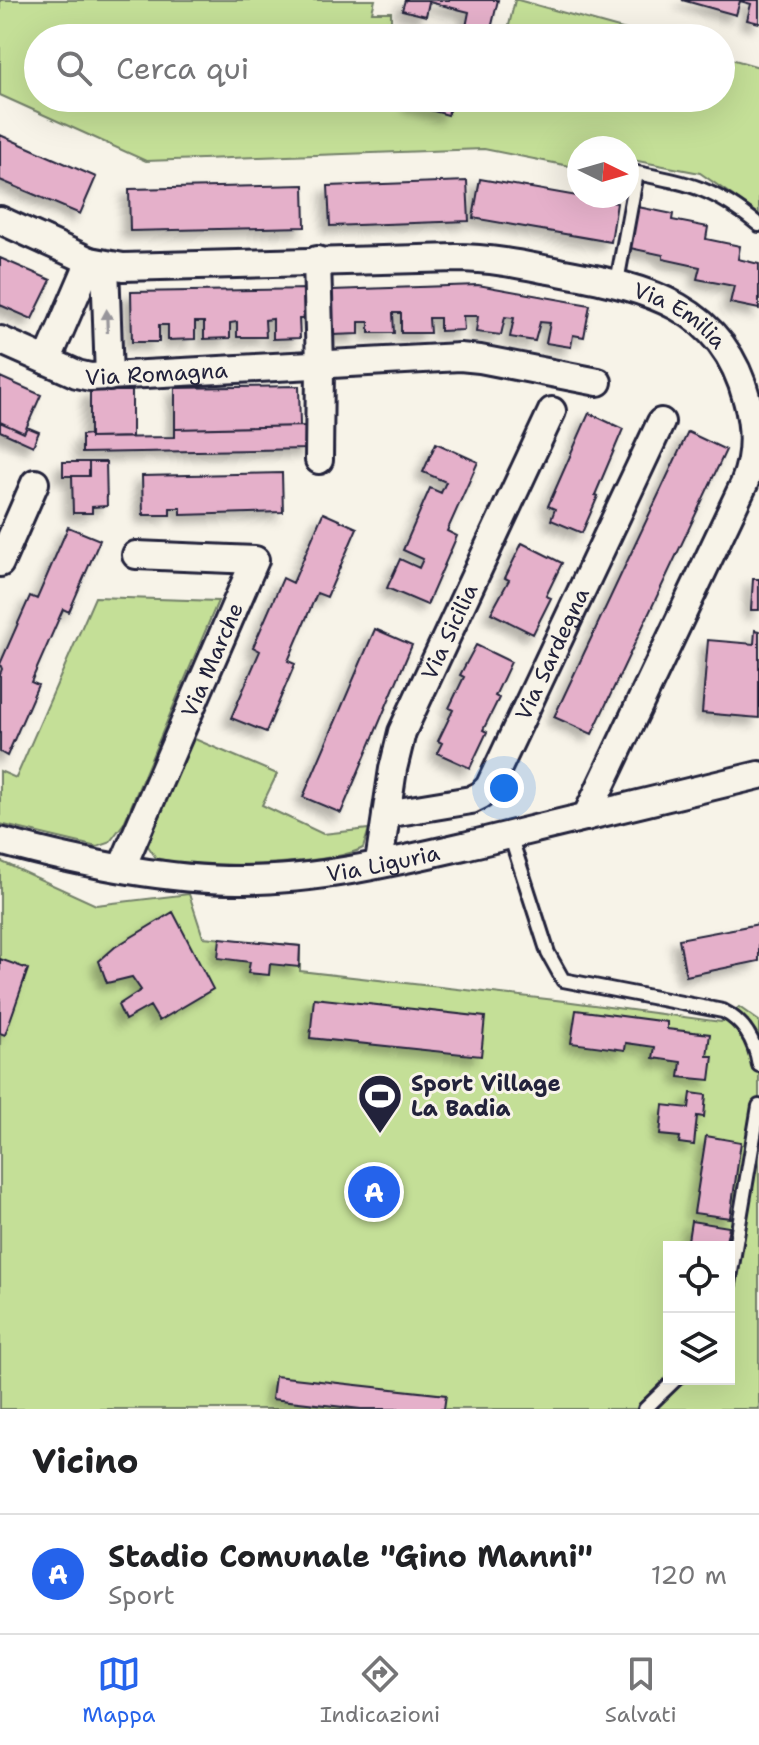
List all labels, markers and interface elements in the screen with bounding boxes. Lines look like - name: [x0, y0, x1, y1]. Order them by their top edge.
- search box: [24, 24, 735, 112]
- icon: search: [52, 46, 96, 90]
- text: Cerca qui: [116, 48, 249, 89]
- north arrow: [567, 136, 639, 208]
- street label: Via Emilia: [630, 276, 733, 355]
- one-way arrow: [100, 308, 113, 333]
- street label: Via Romagna: [84, 356, 229, 392]
- street label: Via Sicilia: [415, 579, 484, 684]
- street label: Via Sardegna: [509, 583, 596, 725]
- street label: Via Marche: [175, 598, 250, 722]
- your location: [484, 768, 524, 808]
- street label: Via Liguria: [325, 838, 443, 889]
- place label: Sport Village La Badia: [411, 1069, 561, 1123]
- sports icon: Sport Village La Badia: [356, 1072, 404, 1135]
- pin: A: [348, 1162, 400, 1222]
- map controls: [663, 1241, 735, 1385]
- button: locate: [663, 1241, 735, 1313]
- button: layers: [663, 1313, 735, 1385]
- text: Vicino: [32, 1438, 139, 1484]
- text: Stadio Comunale "Gino Manni": [108, 1536, 593, 1577]
- text: A: [48, 1557, 68, 1592]
- text: 120 m: [651, 1557, 727, 1592]
- text: Sport: [108, 1577, 175, 1612]
- tab: Mappa: [82, 1652, 155, 1729]
- tab: Indicazioni: [320, 1652, 440, 1729]
- tab: Salvati: [605, 1652, 677, 1729]

